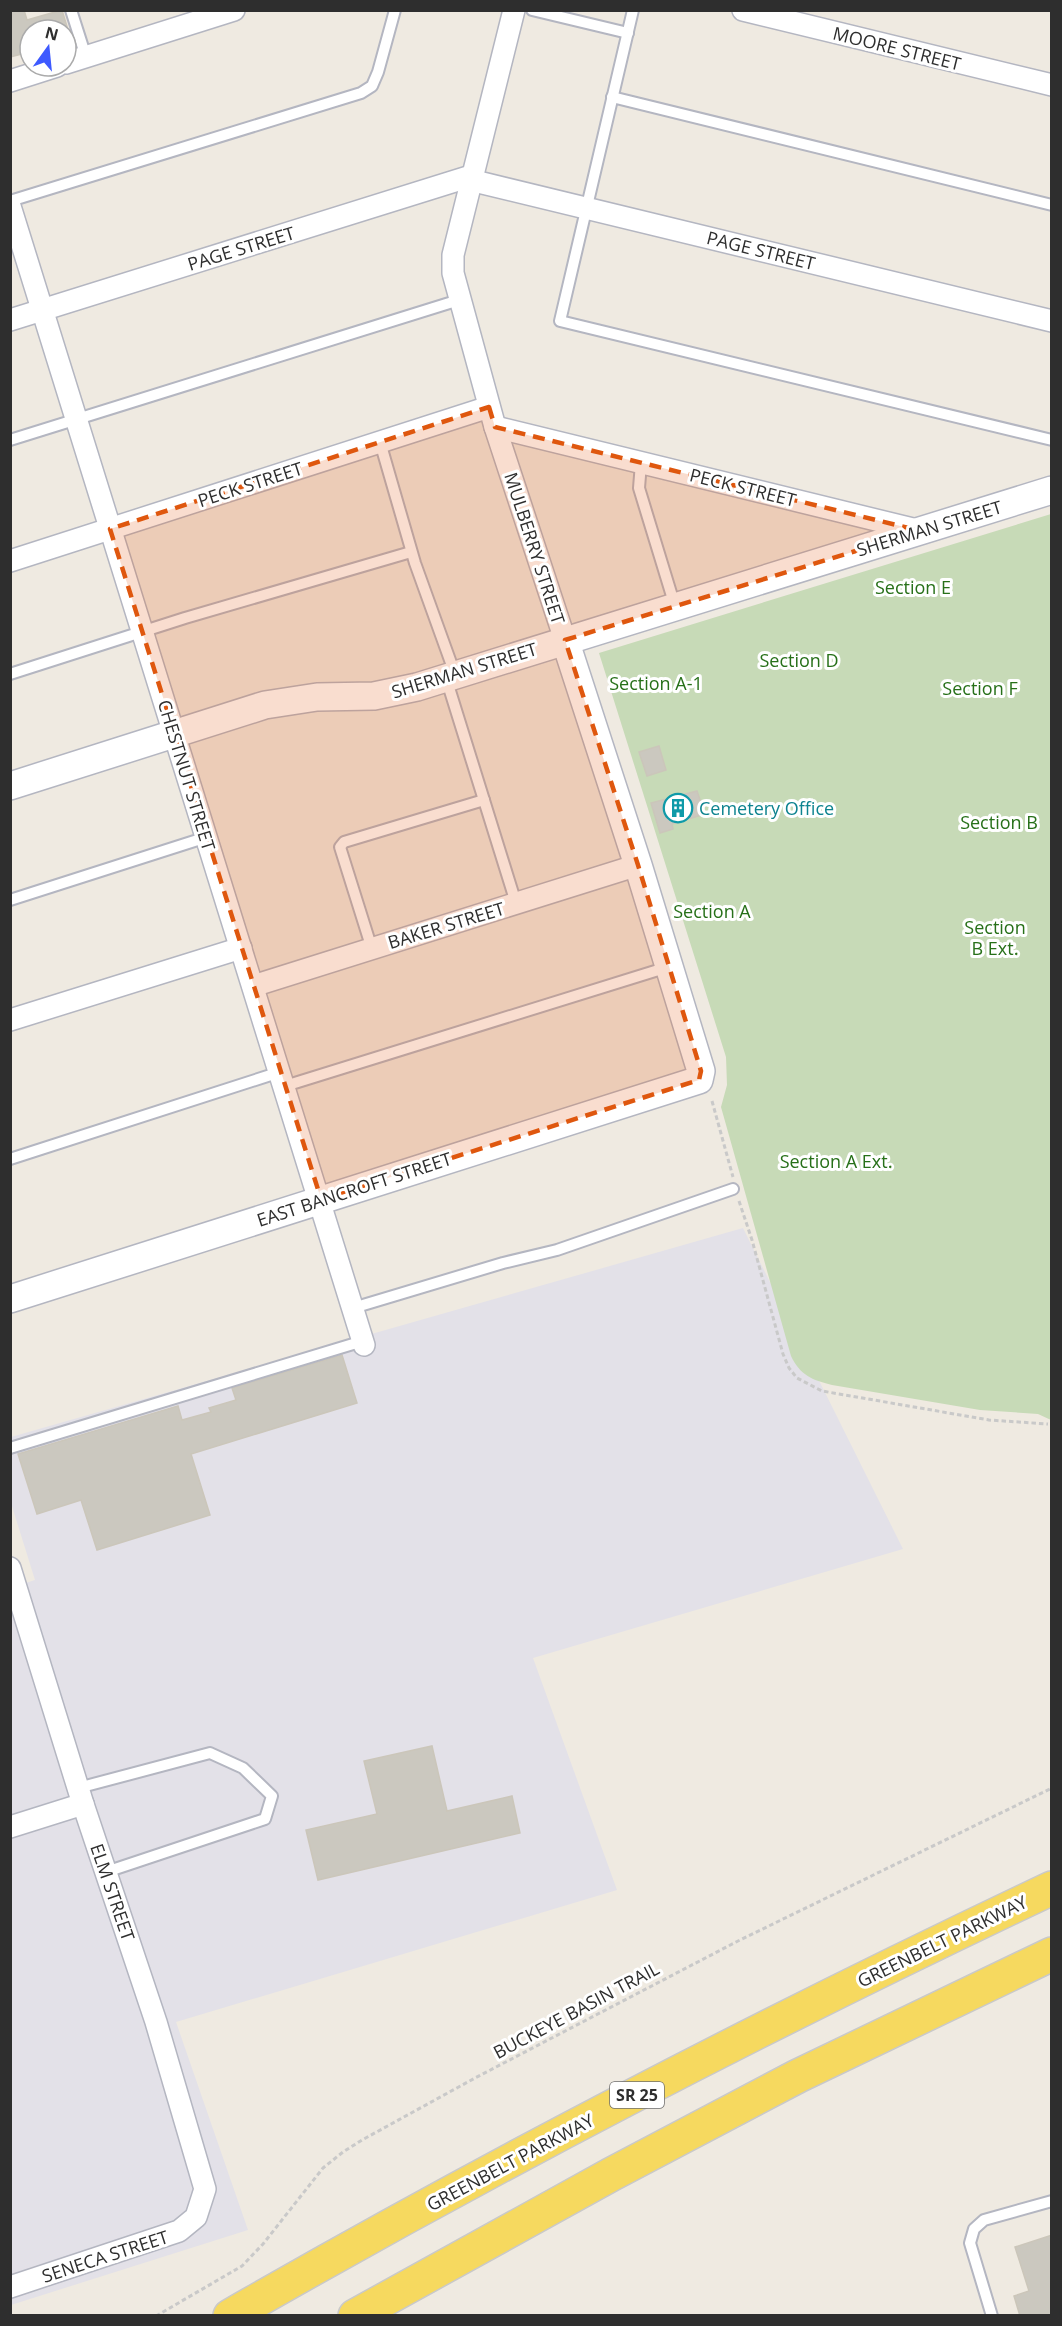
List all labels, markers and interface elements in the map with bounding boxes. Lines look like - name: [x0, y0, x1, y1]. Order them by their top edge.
- north arrow: [18, 18, 78, 78]
- text: N: [43, 21, 61, 46]
- street label: MOORE STREET: [831, 21, 963, 75]
- street label: PAGE STREET: [185, 220, 298, 276]
- street label: PAGE STREET: [704, 225, 818, 275]
- street label: PECK STREET: [195, 456, 305, 512]
- street label: PECK STREET: [687, 462, 799, 512]
- street label: MULBERRY STREET: [499, 469, 571, 627]
- street label: SHERMAN STREET: [853, 494, 1005, 562]
- park label: Section E: [875, 575, 951, 599]
- street label: SHERMAN STREET: [388, 636, 540, 704]
- park label: Section D: [759, 648, 839, 672]
- park label: Section A-1: [609, 671, 703, 695]
- park label: Section F: [942, 676, 1018, 700]
- street label: CHESTNUT STREET: [153, 697, 221, 853]
- building icon: Cemetery Office: [662, 792, 694, 824]
- place label: Cemetery Office: [699, 796, 834, 820]
- park label: Section B: [960, 810, 1038, 834]
- street label: BAKER STREET: [385, 896, 507, 954]
- park label: Section A: [673, 899, 751, 923]
- park label: Section B Ext.: [964, 915, 1026, 960]
- street label: EAST BANCROFT STREET: [253, 1146, 455, 1232]
- park label: Section A Ext.: [780, 1149, 892, 1173]
- street label: ELM STREET: [85, 1840, 141, 1944]
- street label: GREENBELT PARKWAY: [853, 1889, 1032, 1993]
- street label: BUCKEYE BASIN TRAIL: [489, 1956, 663, 2064]
- road number: SR 25: [610, 2082, 664, 2108]
- street label: GREENBELT PARKWAY: [422, 2107, 598, 2216]
- street label: SENECA STREET: [39, 2224, 171, 2288]

